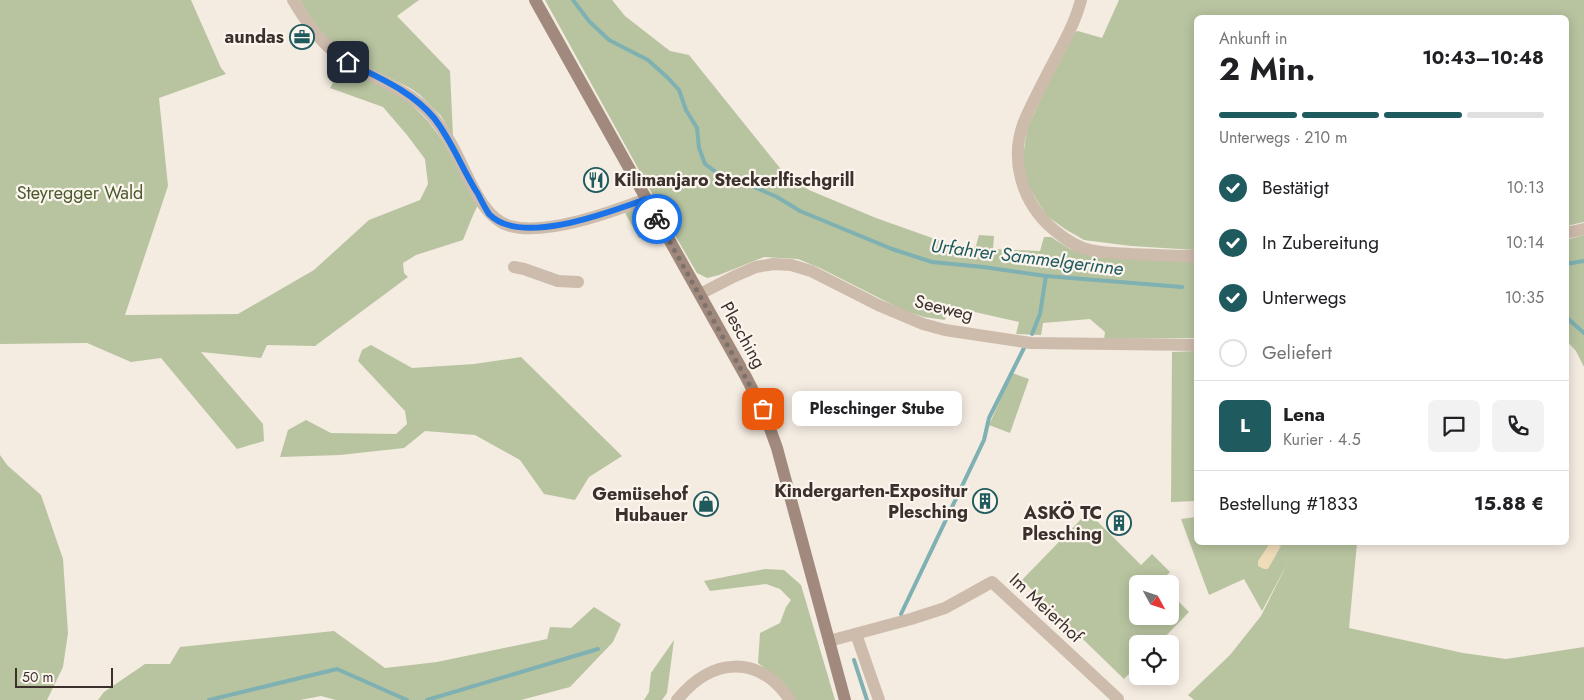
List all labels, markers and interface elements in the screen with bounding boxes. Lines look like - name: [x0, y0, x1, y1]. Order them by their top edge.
- place label: aundas: [225, 24, 284, 50]
- office icon: aundas: [289, 24, 315, 50]
- text: Ankunft in: [1219, 27, 1287, 50]
- pin: [327, 41, 369, 83]
- text: 10:43–10:48: [1422, 44, 1544, 71]
- text: 2 Min.: [1219, 46, 1316, 92]
- icon: home: [334, 48, 362, 76]
- text: Unterwegs · 210 m: [1219, 126, 1348, 149]
- restaurant icon: Kilimanjaro Steckerlfischgrill: [583, 167, 609, 193]
- place label: Kilimanjaro Steckerlfischgrill: [614, 167, 854, 193]
- icon: check: [1219, 174, 1247, 202]
- text: Bestätigt: [1262, 174, 1329, 201]
- text: 10:13: [1506, 176, 1544, 199]
- park label: Steyregger Wald: [17, 180, 143, 206]
- courier: [632, 194, 682, 244]
- icon: bike: [643, 205, 671, 233]
- icon: check: [1219, 229, 1247, 257]
- text: In Zubereitung: [1262, 229, 1379, 256]
- text: 10:14: [1506, 231, 1544, 254]
- water label: Urfahrer Sammelgerinne: [929, 232, 1125, 282]
- icon: check: [1219, 284, 1247, 312]
- text: Unterwegs: [1262, 284, 1346, 311]
- text: 10:35: [1505, 286, 1544, 309]
- street label: Seeweg: [912, 288, 976, 328]
- street label: Plesching: [714, 297, 772, 373]
- text: Geliefert: [1262, 339, 1332, 366]
- pin: [742, 388, 784, 430]
- callout: Pleschinger Stube: [793, 392, 963, 426]
- icon: bag: [749, 395, 777, 423]
- text: Pleschinger Stube: [809, 397, 945, 420]
- button: chat: [1428, 400, 1480, 452]
- button: phone: [1492, 400, 1544, 452]
- text: Lena: [1283, 401, 1325, 428]
- text: L: [1240, 412, 1250, 439]
- text: Kurier · 4.5: [1283, 428, 1361, 451]
- place label: Kindergarten-Expositur Plesching: [774, 478, 969, 525]
- place label: Gemüsehof Hubauer: [592, 481, 689, 528]
- building icon: Kindergarten-Expositur Plesching: [972, 488, 998, 514]
- text: Bestellung #1833: [1219, 490, 1358, 517]
- text: 15.88 €: [1474, 490, 1544, 517]
- shop icon: Gemüsehof Hubauer: [693, 491, 719, 517]
- place label: ASKÖ TC Plesching: [1022, 500, 1102, 547]
- building icon: ASKÖ TC Plesching: [1106, 510, 1132, 536]
- street label: Im Meierhof: [1003, 567, 1089, 650]
- north arrow: [1129, 575, 1179, 625]
- map controls: [1129, 575, 1179, 685]
- button: locate: [1129, 635, 1179, 685]
- scale bar: [15, 665, 112, 688]
- text: 50 m: [22, 667, 53, 687]

